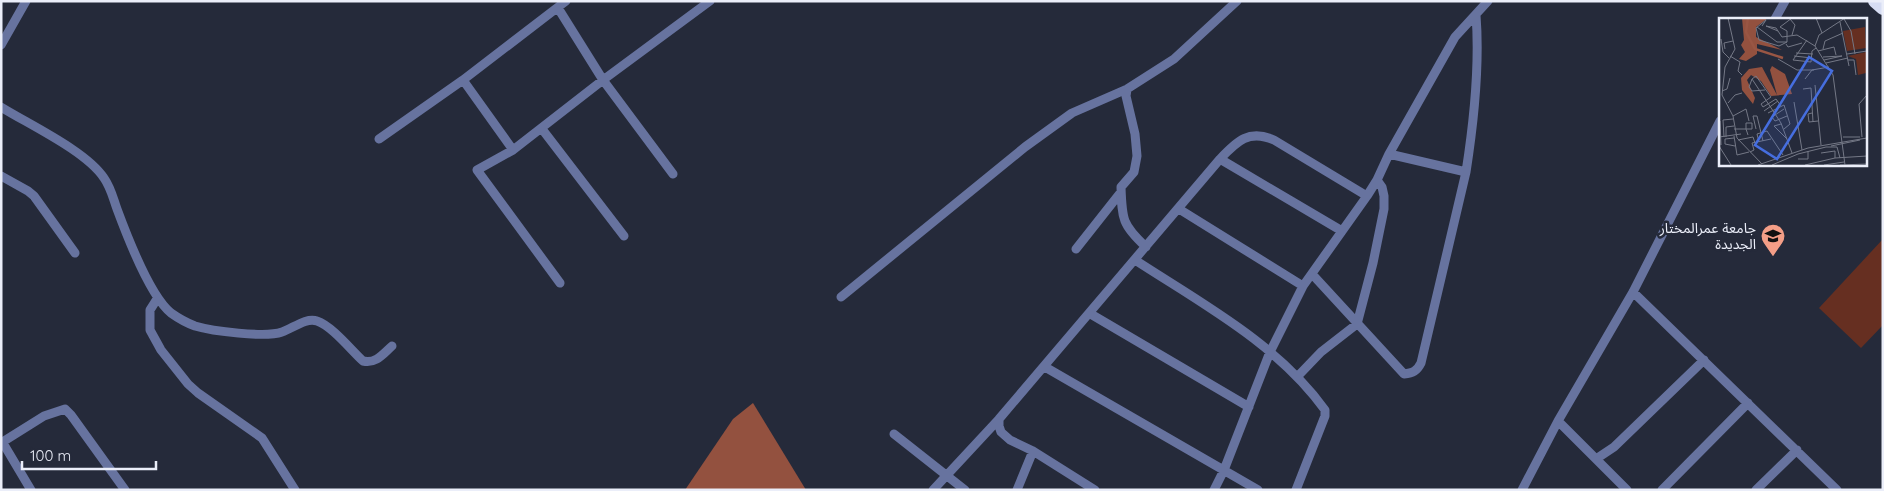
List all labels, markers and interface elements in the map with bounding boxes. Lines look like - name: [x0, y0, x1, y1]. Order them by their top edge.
- inset map: [1719, 18, 1866, 165]
- place label: جامعة عمرالمختار الجديدة: [1659, 219, 1756, 253]
- school or university icon: جامعة عمرالمختار الجديدة: [1760, 223, 1786, 257]
- scale bar: [22, 438, 156, 470]
- text: 100 m: [30, 446, 71, 465]

